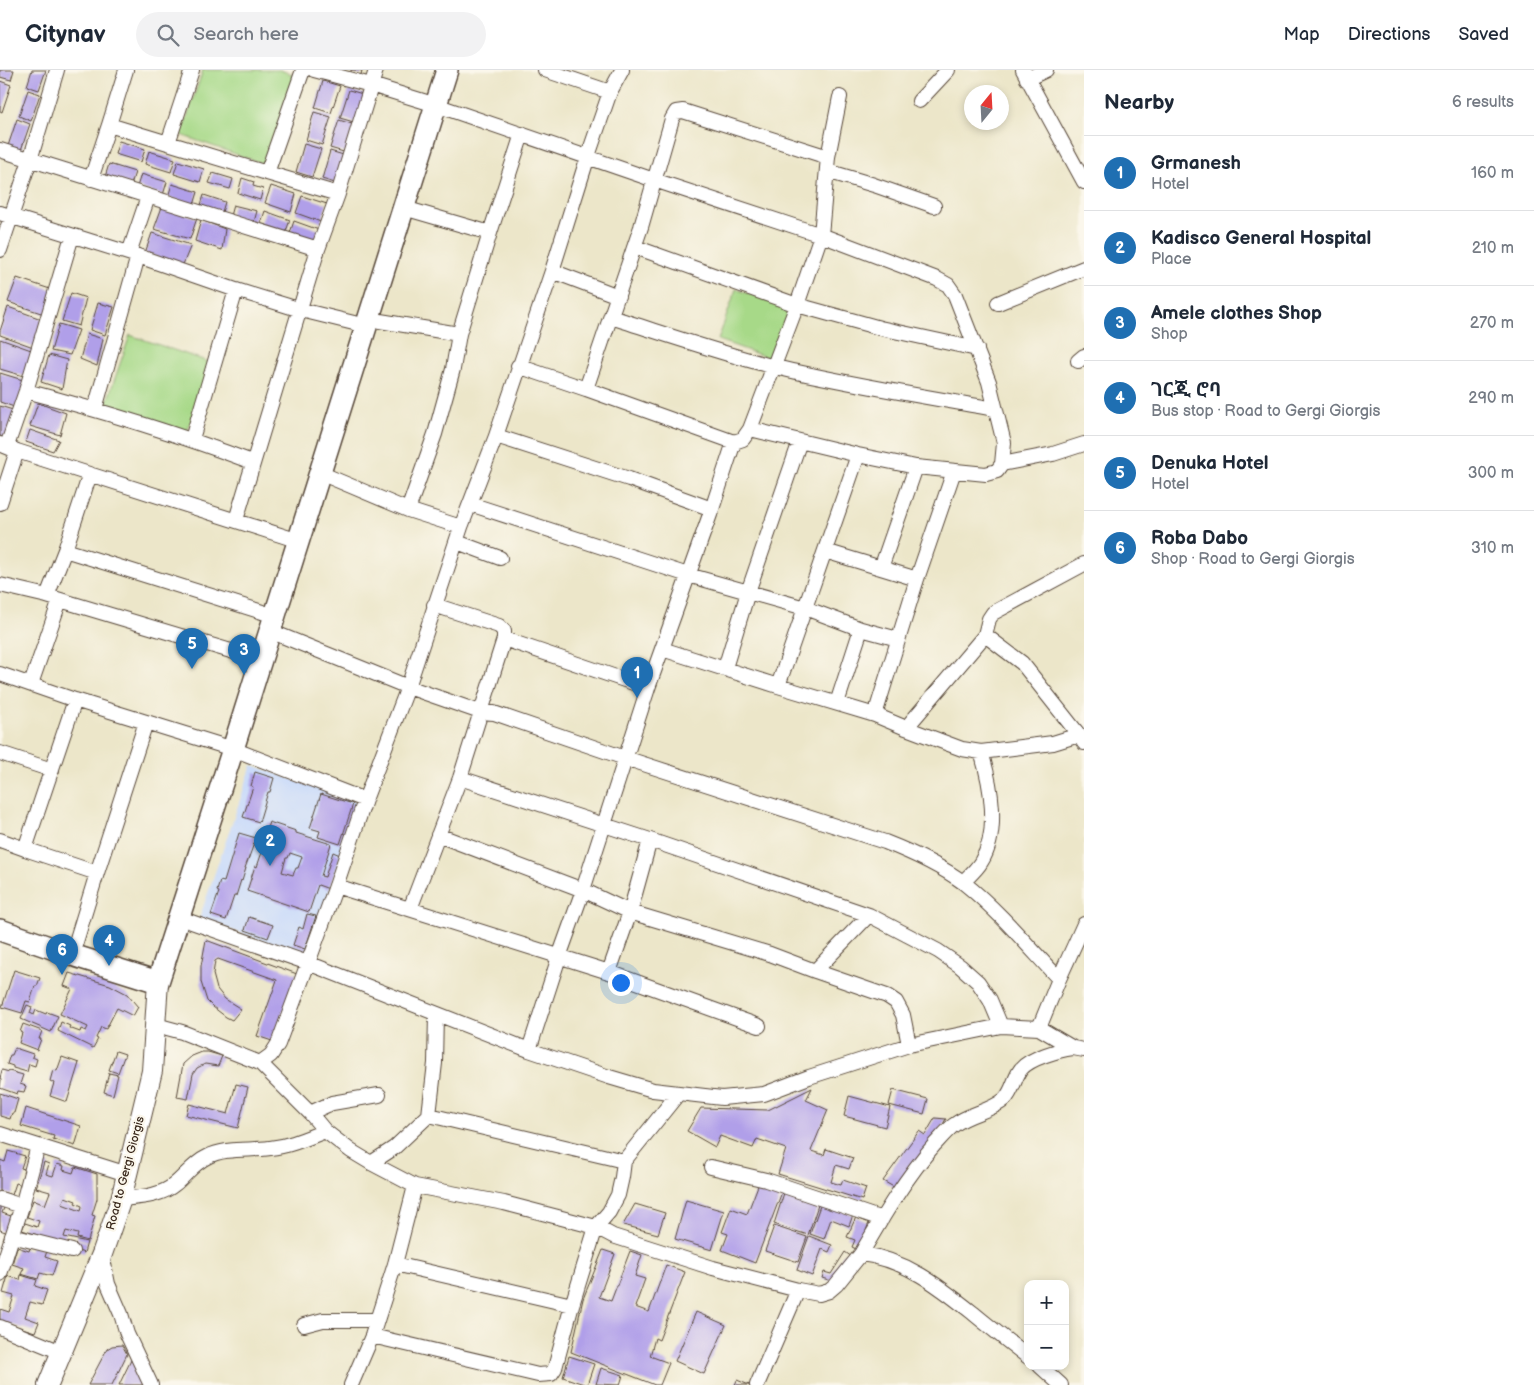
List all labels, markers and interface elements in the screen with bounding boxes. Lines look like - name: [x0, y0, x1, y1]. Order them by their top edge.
- search box: [136, 12, 486, 57]
- text: Citynav: [25, 20, 106, 49]
- icon: search: [154, 21, 182, 49]
- text: Search here: [194, 23, 299, 46]
- text: Map: [1284, 24, 1320, 45]
- text: Directions: [1348, 24, 1430, 45]
- text: Saved: [1458, 24, 1509, 45]
- north arrow: [964, 85, 1009, 130]
- text: Nearby: [1104, 90, 1174, 115]
- text: 6 results: [1452, 93, 1514, 112]
- text: Grmanesh: [1151, 152, 1241, 175]
- text: 1: [1117, 164, 1123, 183]
- text: 160 m: [1471, 164, 1514, 183]
- text: Hotel: [1151, 175, 1189, 194]
- text: Kadisco General Hospital: [1151, 227, 1371, 250]
- text: 2: [1115, 239, 1125, 258]
- text: 210 m: [1472, 239, 1514, 258]
- text: Place: [1151, 250, 1192, 269]
- text: Amele clothes Shop: [1151, 302, 1322, 325]
- text: 3: [1115, 314, 1125, 333]
- text: 270 m: [1470, 314, 1514, 333]
- text: Shop: [1151, 325, 1188, 344]
- text: ገርጂ ሮባ: [1151, 379, 1221, 402]
- text: 4: [1115, 389, 1125, 408]
- text: 290 m: [1468, 389, 1514, 408]
- text: Bus stop · Road to Gergi Giorgis: [1151, 402, 1381, 421]
- text: Denuka Hotel: [1151, 452, 1269, 475]
- text: 5: [1115, 464, 1125, 483]
- text: 300 m: [1468, 464, 1514, 483]
- text: Hotel: [1151, 475, 1189, 494]
- text: Roba Dabo: [1151, 527, 1248, 550]
- text: 6: [1115, 539, 1125, 558]
- text: 310 m: [1471, 539, 1514, 558]
- text: Shop · Road to Gergi Giorgis: [1151, 550, 1355, 569]
- pin: 5: [176, 628, 208, 669]
- pin: 3: [228, 634, 260, 675]
- pin: 1: [621, 657, 653, 698]
- pin: 2: [254, 825, 286, 866]
- pin: 4: [93, 925, 125, 966]
- pin: 6: [46, 934, 78, 975]
- your location: [608, 970, 634, 996]
- street label: Road to Gergi Giorgis: [103, 1115, 148, 1232]
- map controls: [1024, 1280, 1069, 1370]
- button: +: [1024, 1280, 1069, 1325]
- button: −: [1024, 1325, 1069, 1370]

